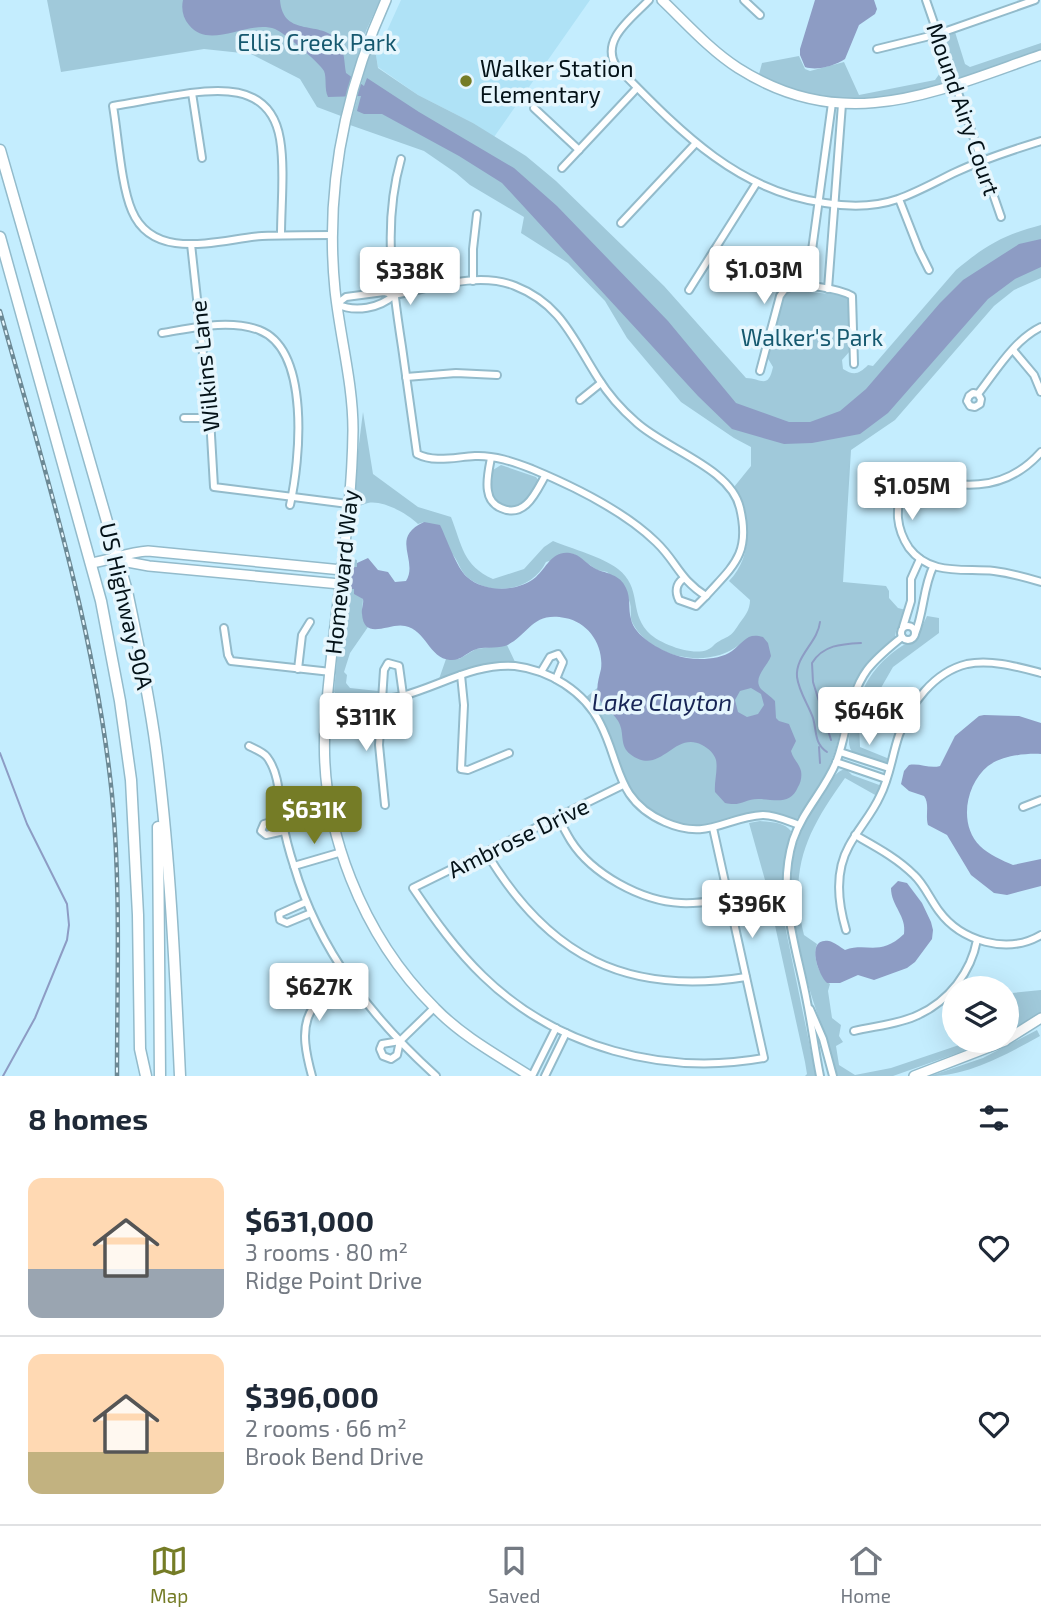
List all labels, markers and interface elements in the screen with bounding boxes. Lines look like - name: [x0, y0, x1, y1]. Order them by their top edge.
- street label: Mound Airy Court: [921, 19, 1007, 199]
- park label: Ellis Creek Park: [237, 28, 397, 56]
- place label: Walker Station Elementary: [480, 54, 634, 108]
- marker: Walker Station Elementary: [458, 73, 474, 89]
- pin: $1.03M: [707, 246, 821, 306]
- pin: $338K: [361, 247, 459, 307]
- text: $1.03M: [725, 255, 803, 283]
- text: $338K: [376, 256, 444, 284]
- street label: Wilkins Lane: [183, 299, 225, 433]
- park label: Walker's Park: [741, 323, 884, 351]
- pin: $1.05M: [855, 462, 969, 522]
- text: $1.05M: [873, 471, 951, 499]
- street label: Homeward Way: [318, 488, 364, 656]
- street label: US Highway 90A: [94, 520, 160, 693]
- water label: Lake Clayton: [592, 687, 732, 716]
- pin: $646K: [820, 688, 918, 747]
- pin: $311K: [317, 694, 415, 753]
- text: $646K: [834, 696, 904, 724]
- text: $311K: [336, 702, 396, 730]
- pin: $631K: [265, 786, 363, 846]
- street label: Ambrose Drive: [443, 791, 593, 883]
- text: $631K: [282, 795, 346, 823]
- pin: $396K: [703, 880, 801, 940]
- text: $396K: [718, 889, 786, 917]
- pin: $627K: [270, 964, 368, 1023]
- text: $627K: [286, 972, 353, 1000]
- map controls: [942, 976, 1019, 1053]
- button: layers: [942, 976, 1019, 1053]
- icon: filters: [975, 1099, 1013, 1137]
- text: 8 homes: [28, 1100, 148, 1136]
- text: $631,000: [245, 1202, 374, 1238]
- icon: home: [84, 1206, 168, 1290]
- icon: heart: [975, 1229, 1013, 1267]
- text: 3 rooms · 80 m²: [245, 1238, 408, 1266]
- text: Ridge Point Drive: [245, 1266, 422, 1294]
- text: $396,000: [245, 1378, 379, 1414]
- icon: home: [84, 1382, 168, 1466]
- icon: heart: [975, 1405, 1013, 1443]
- text: 2 rooms · 66 m²: [245, 1414, 407, 1442]
- text: Brook Bend Drive: [245, 1442, 424, 1470]
- tab: Map: [150, 1542, 188, 1607]
- tab: Saved: [488, 1542, 540, 1607]
- tab: Home: [841, 1542, 891, 1607]

